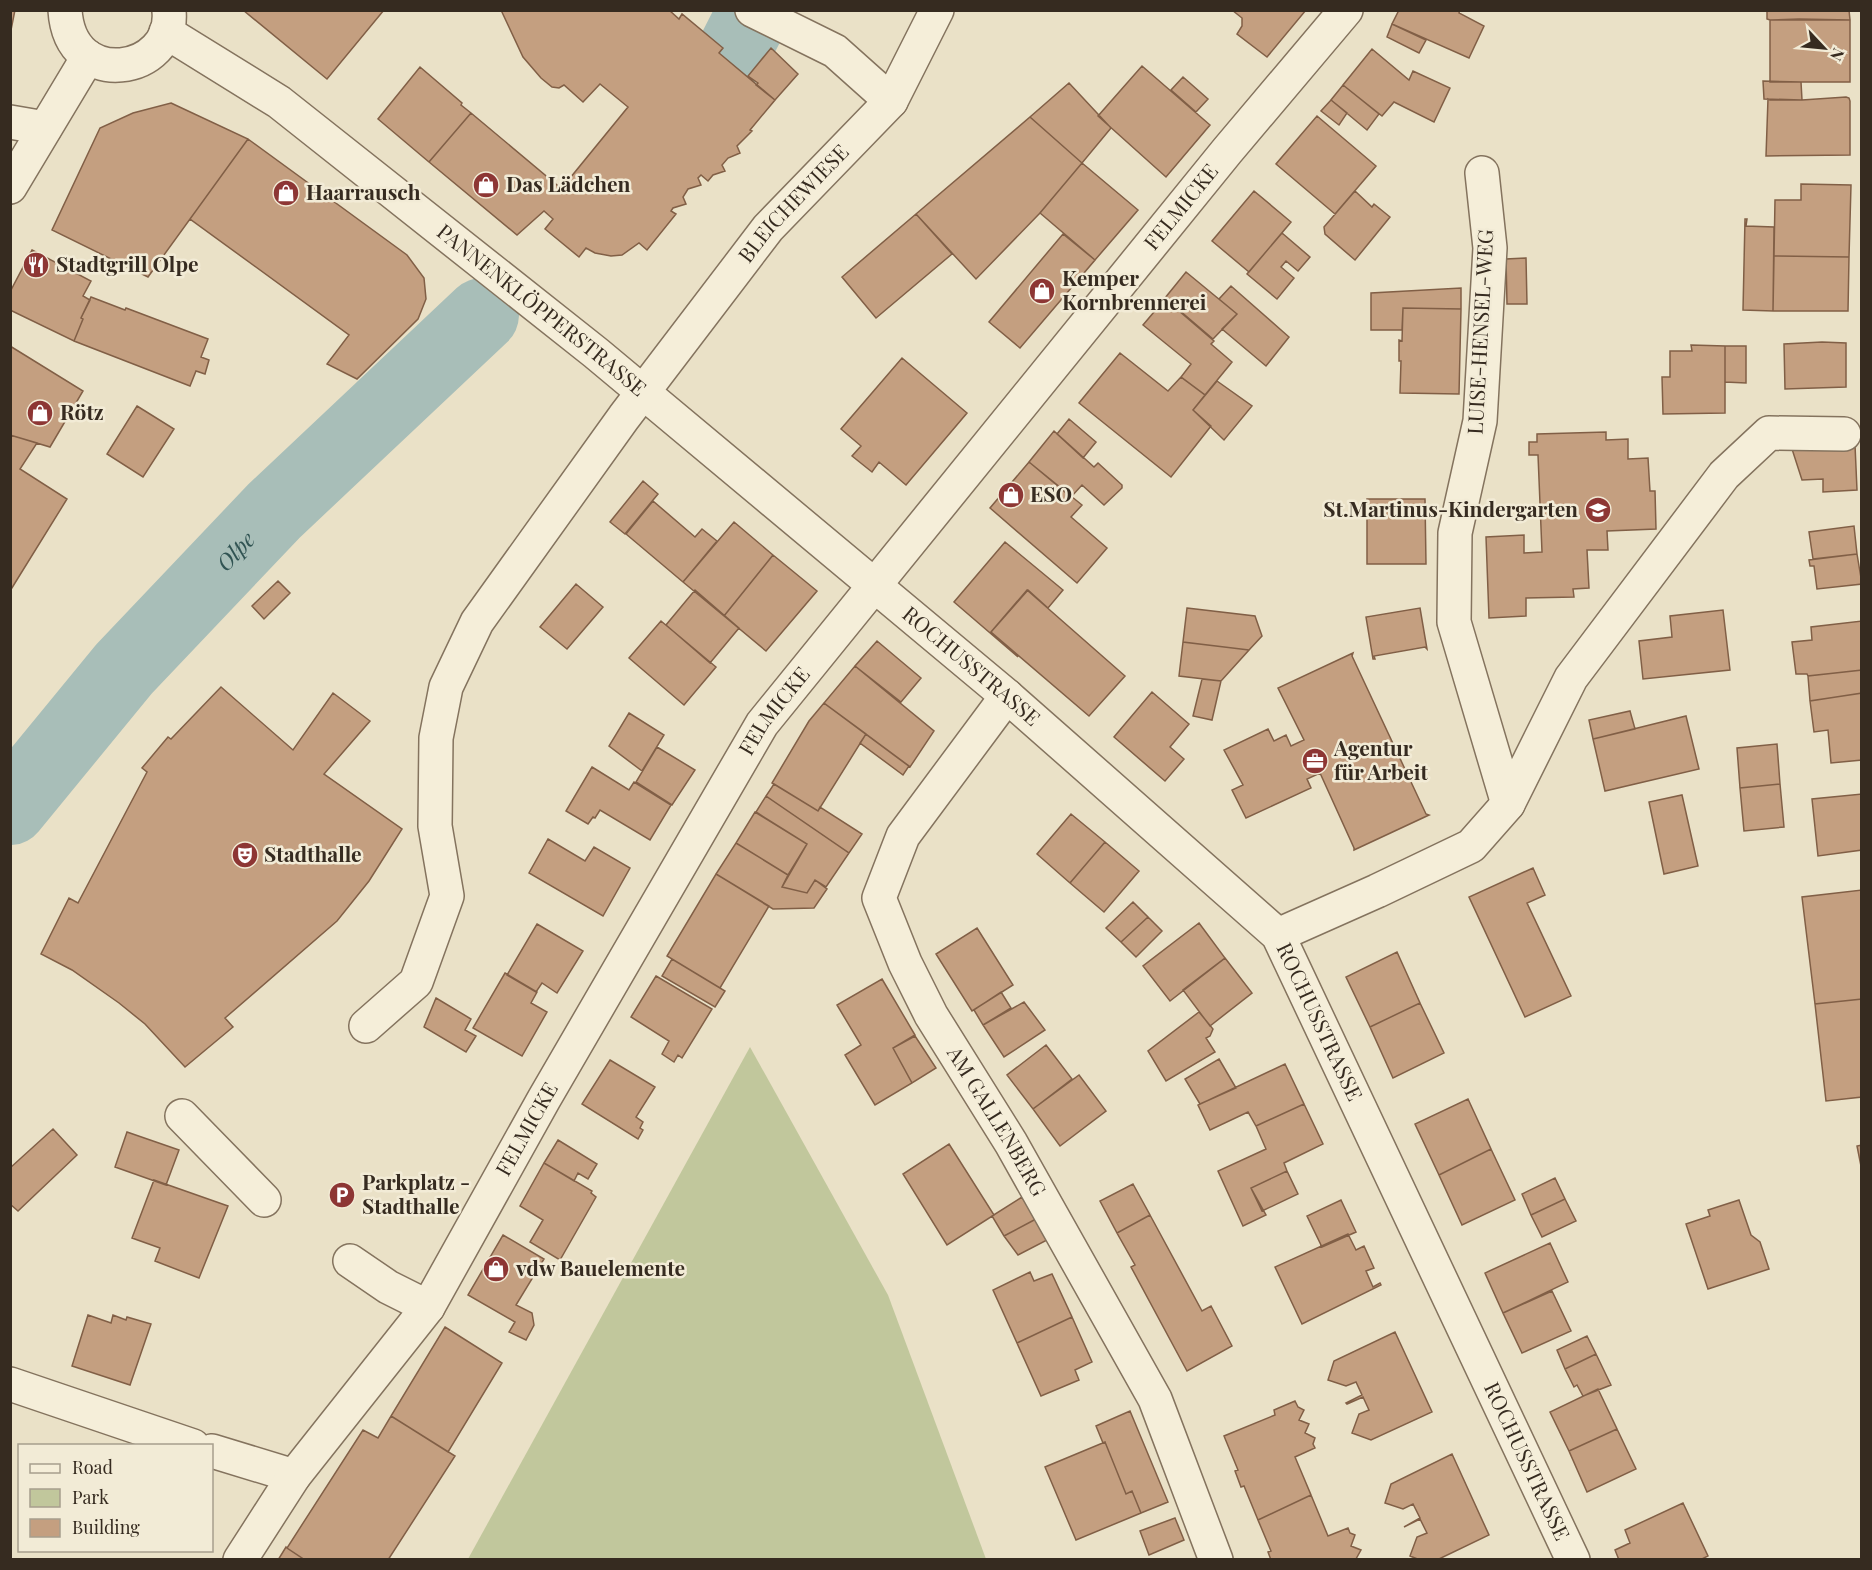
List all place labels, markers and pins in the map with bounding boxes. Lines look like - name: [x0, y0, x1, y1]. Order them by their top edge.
- place label: Das Lädchen: [506, 169, 631, 197]
- shop icon: Das Lädchen: [471, 170, 501, 200]
- place label: Haarrausch: [306, 177, 421, 205]
- shop icon: Haarrausch: [271, 178, 301, 208]
- place label: Stadtgrill Olpe: [56, 249, 199, 277]
- restaurant icon: Stadtgrill Olpe: [21, 250, 51, 280]
- place label: Kemper Kornbrennerei: [1062, 263, 1207, 315]
- shop icon: Kemper Kornbrennerei: [1027, 276, 1057, 306]
- place label: Rötz: [60, 397, 104, 425]
- shop icon: Rötz: [25, 398, 55, 428]
- place label: ESO: [1030, 479, 1072, 507]
- shop icon: ESO: [996, 480, 1026, 510]
- place label: St.Martinus-Kindergarten: [1323, 494, 1578, 522]
- school or university icon: St.Martinus-Kindergarten: [1583, 495, 1613, 525]
- place label: Agentur für Arbeit: [1333, 733, 1428, 785]
- office icon: Agentur für Arbeit: [1300, 746, 1330, 776]
- place label: Stadthalle: [264, 839, 362, 867]
- theatre icon: Stadthalle: [230, 840, 260, 870]
- place label: Parkplatz - Stadthalle: [362, 1167, 470, 1219]
- parking icon: Parkplatz - Stadthalle: [327, 1180, 357, 1210]
- place label: vdw Bauelemente: [515, 1253, 685, 1281]
- shop icon: vdw Bauelemente: [481, 1254, 511, 1284]

